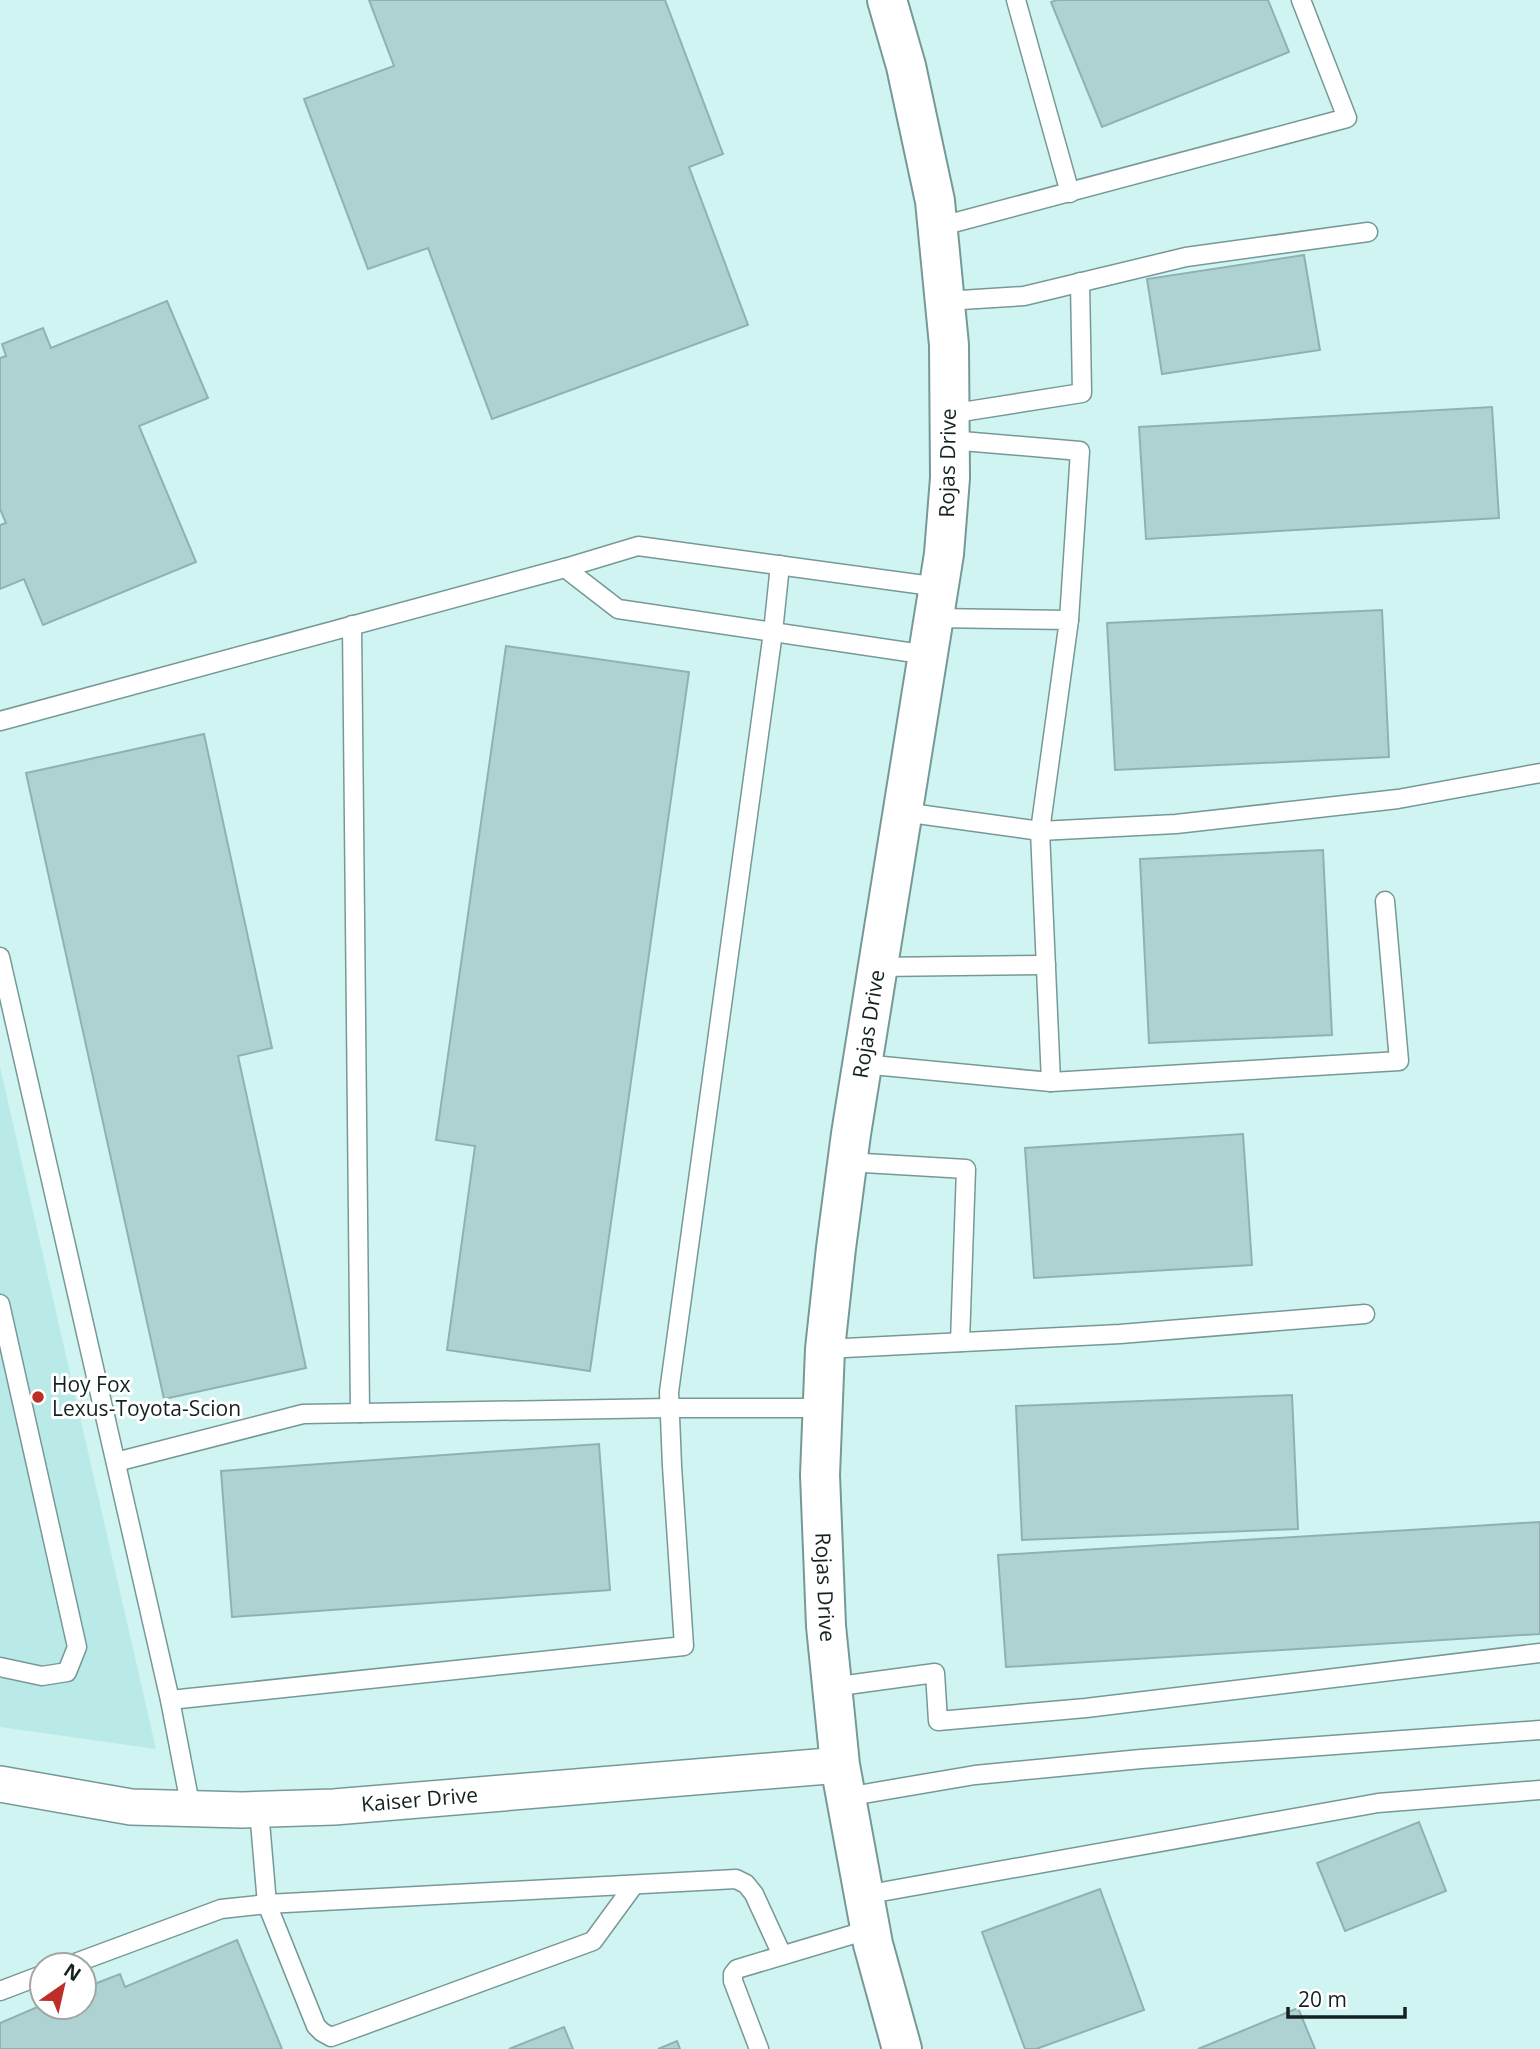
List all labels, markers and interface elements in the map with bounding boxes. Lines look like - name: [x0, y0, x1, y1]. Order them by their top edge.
- street label: Rojas Drive: [932, 408, 962, 518]
- street label: Rojas Drive: [846, 968, 890, 1080]
- place label: Hoy Fox Lexus-Toyota-Scion: [52, 1370, 241, 1422]
- marker: Hoy Fox Lexus-Toyota-Scion: [30, 1389, 46, 1405]
- street label: Rojas Drive: [809, 1532, 843, 1643]
- street label: Kaiser Drive: [360, 1780, 479, 1818]
- north arrow: [28, 1951, 98, 2021]
- text: N: [59, 1957, 86, 1987]
- scale bar: [1288, 1976, 1405, 2020]
- text: 20 m: [1298, 1985, 1347, 2013]

